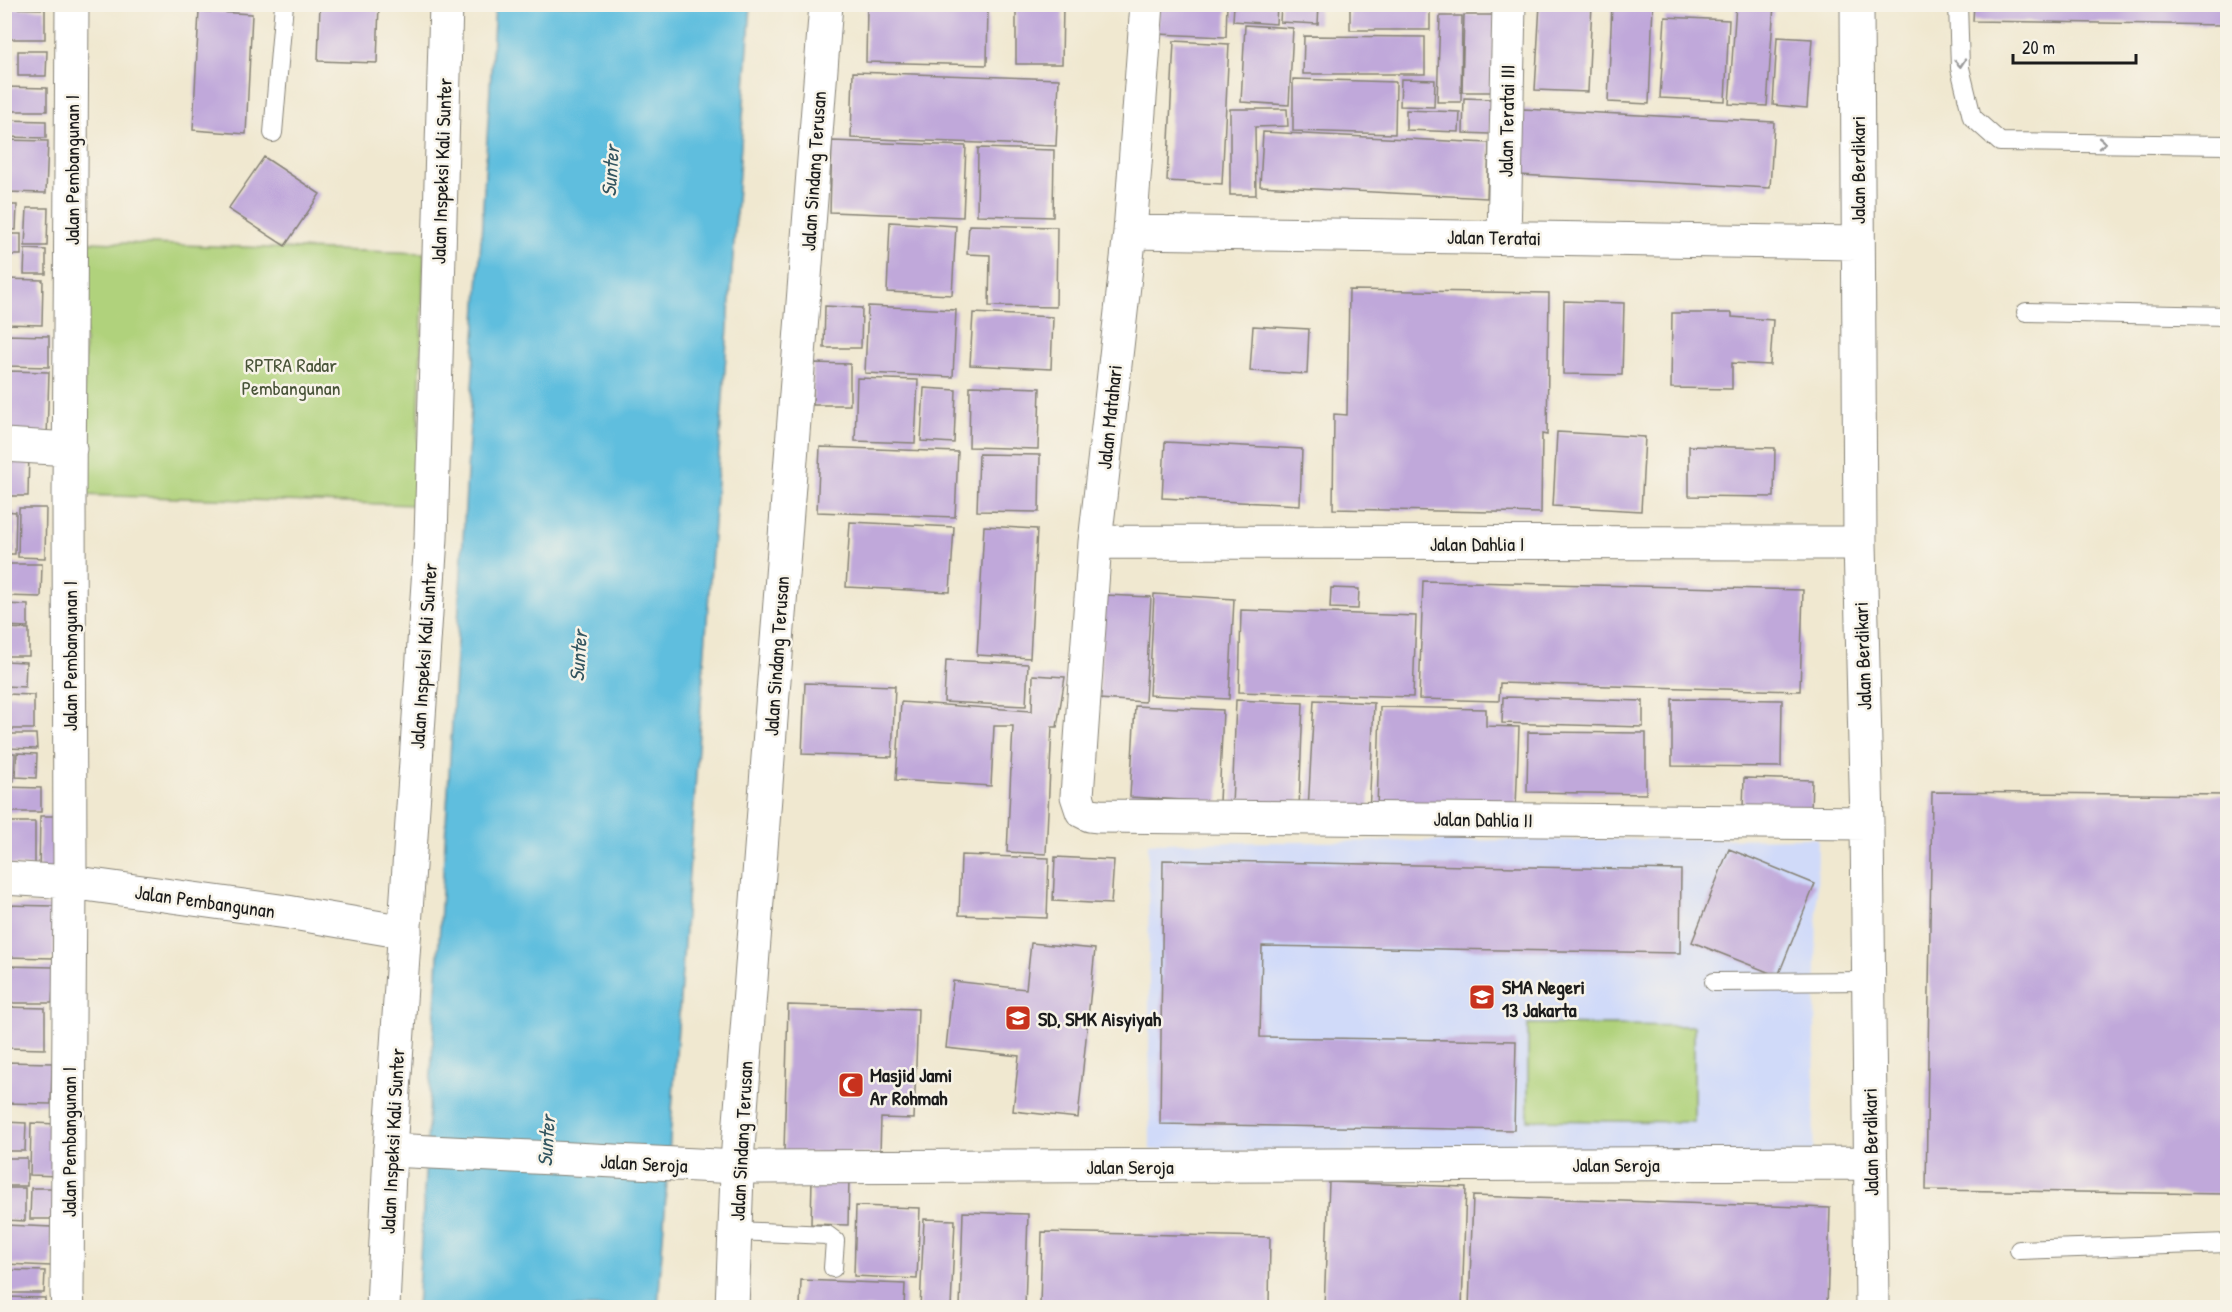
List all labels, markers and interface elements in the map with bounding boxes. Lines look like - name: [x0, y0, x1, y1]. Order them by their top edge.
- scale bar: [2013, 27, 2136, 65]
- text: 20 m: [2022, 35, 2055, 60]
- one-way arrow: [1953, 58, 1966, 67]
- street label: Jalan Teratai III: [1492, 64, 1520, 178]
- street label: Jalan Inspeksi Kali Sunter: [424, 77, 458, 265]
- street label: Jalan Sindang Terusan: [794, 90, 832, 252]
- street label: Jalan Pembangunan I: [58, 95, 85, 245]
- street label: Jalan Berdikari: [1844, 116, 1871, 224]
- one-way arrow: [2098, 137, 2107, 149]
- water label: Sunter: [594, 142, 626, 198]
- street label: Jalan Teratai: [1447, 223, 1541, 251]
- park label: RPTRA Radar Pembangunan: [241, 351, 341, 401]
- street label: Jalan Matahari: [1090, 363, 1128, 471]
- street label: Jalan Dahlia I: [1430, 530, 1524, 557]
- street label: Jalan Inspeksi Kali Sunter: [403, 562, 443, 750]
- street label: Jalan Sindang Terusan: [757, 575, 795, 737]
- street label: Jalan Pembangunan I: [56, 581, 83, 731]
- street label: Jalan Berdikari: [1847, 601, 1877, 711]
- water label: Sunter: [562, 627, 594, 683]
- street label: Jalan Dahlia II: [1433, 805, 1533, 833]
- street label: Jalan Pembangunan: [133, 878, 277, 924]
- place label: SMA Negeri 13 Jakarta: [1502, 973, 1585, 1023]
- school or university icon: SMA Negeri 13 Jakarta: [1467, 982, 1497, 1012]
- school or university icon: SD, SMK Aisyiyah: [1003, 1003, 1033, 1033]
- place label: SD, SMK Aisyiyah: [1038, 1005, 1162, 1033]
- street label: Jalan Inspeksi Kali Sunter: [374, 1047, 410, 1235]
- street label: Jalan Sindang Terusan: [723, 1060, 759, 1222]
- place label: Masjid Jami Ar Rohmah: [870, 1061, 952, 1111]
- street label: Jalan Pembangunan I: [55, 1067, 82, 1217]
- mosque icon: Masjid Jami Ar Rohmah: [836, 1070, 866, 1100]
- street label: Jalan Berdikari: [1856, 1088, 1884, 1196]
- water label: Sunter: [530, 1112, 562, 1168]
- street label: Jalan Seroja: [600, 1147, 689, 1179]
- street label: Jalan Seroja: [1572, 1151, 1660, 1178]
- street label: Jalan Seroja: [1086, 1153, 1174, 1180]

